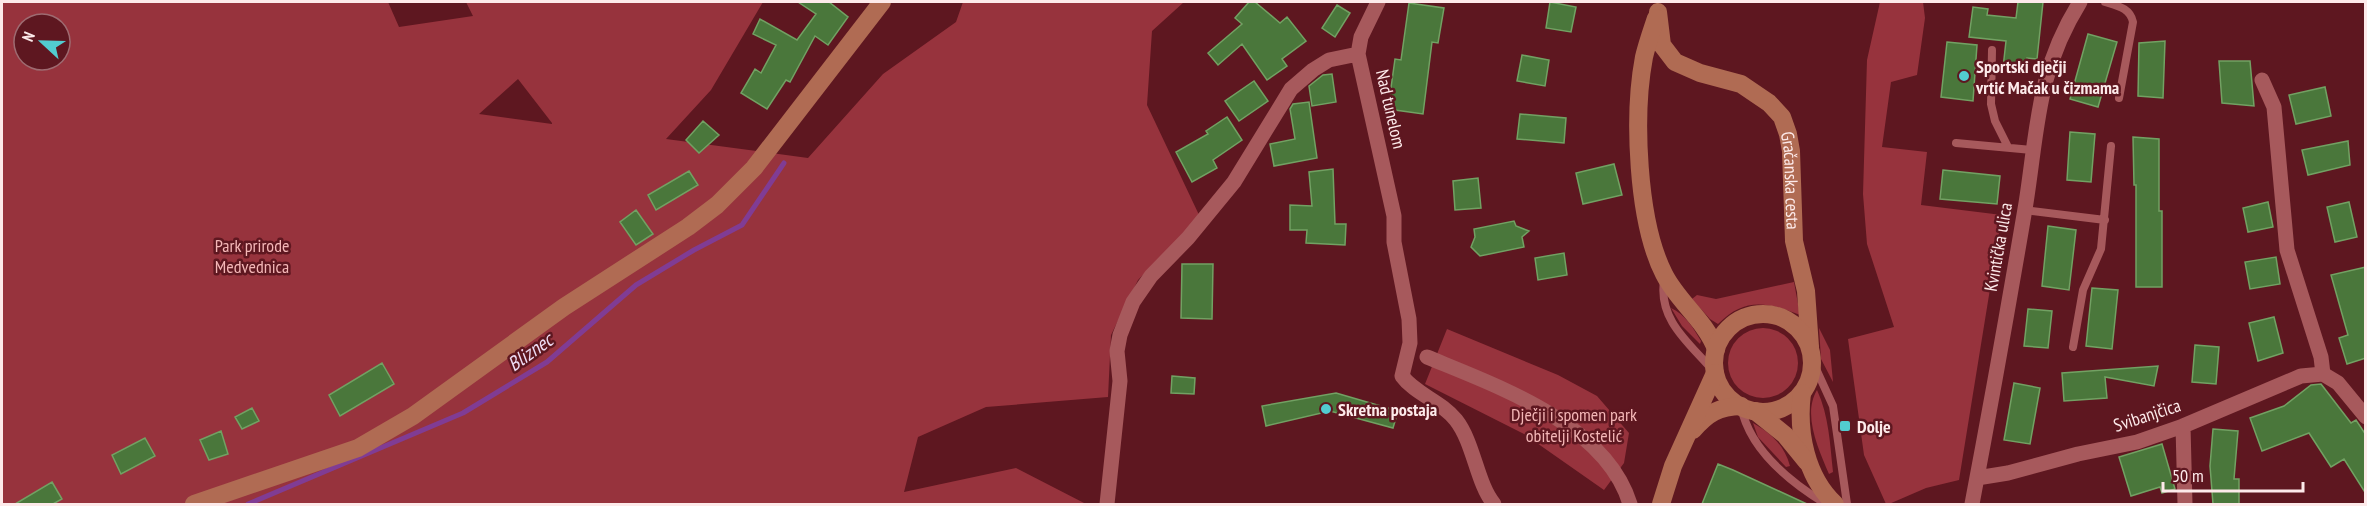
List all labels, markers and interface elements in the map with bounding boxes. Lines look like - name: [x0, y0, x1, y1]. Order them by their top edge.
- north arrow: [12, 12, 72, 72]
- text: N: [17, 29, 39, 44]
- place label: Sportski dječji vrtić Mačak u čizmama: [1975, 55, 2119, 99]
- street label: Nad tunelom: [1371, 67, 1411, 151]
- marker: Sportski dječji vrtić Mačak u čizmama: [1957, 69, 1971, 83]
- street label: Gračanska cesta: [1776, 129, 1805, 230]
- street label: Kvintička ulica: [1979, 201, 2017, 293]
- park label: Park prirode Medvednica: [215, 234, 289, 278]
- water label: Bliznec: [502, 326, 559, 377]
- street label: Svibanjčica: [2110, 393, 2184, 437]
- place label: Skretna postaja: [1338, 398, 1437, 421]
- marker: Skretna postaja: [1319, 402, 1333, 416]
- park label: Dječji i spomen park obitelji Kostelić: [1511, 403, 1637, 447]
- place label: Dolje: [1857, 415, 1891, 438]
- marker: Dolje: [1838, 419, 1852, 433]
- scale bar: [2163, 455, 2302, 493]
- text: 50 m: [2172, 464, 2204, 487]

